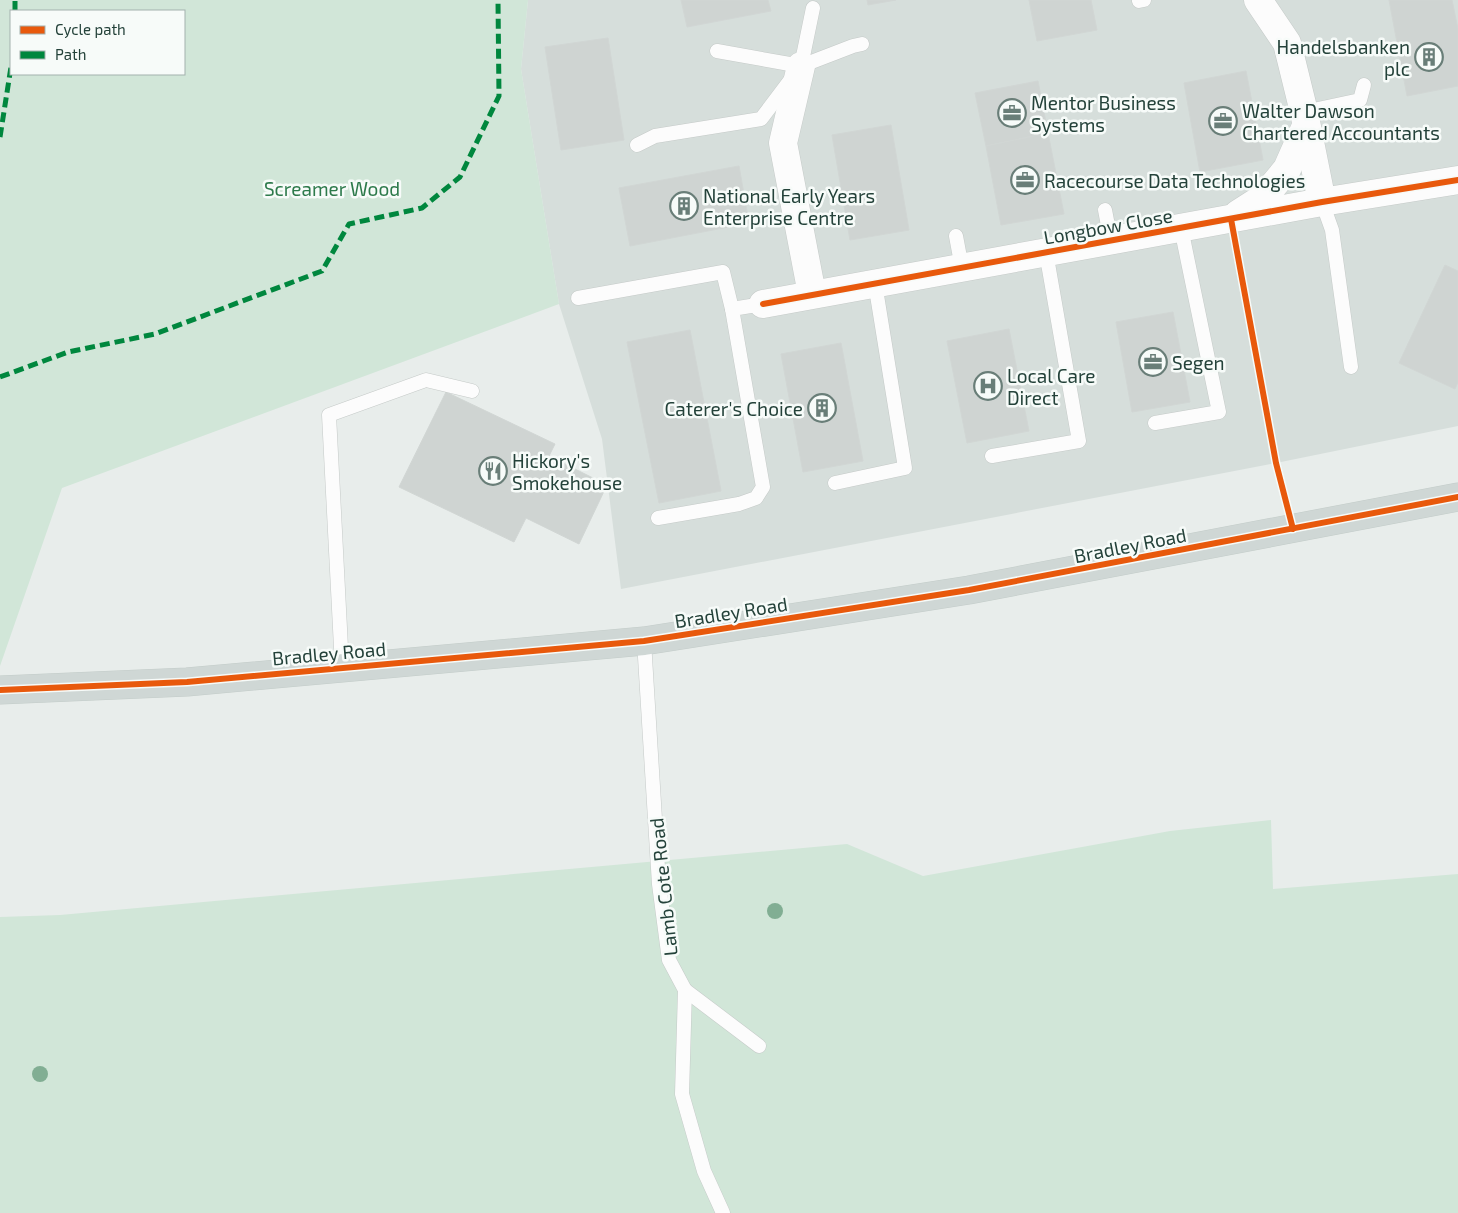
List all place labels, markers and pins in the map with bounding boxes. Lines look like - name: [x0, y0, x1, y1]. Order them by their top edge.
- place label: Handelsbanken plc: [1277, 35, 1410, 80]
- building icon: Handelsbanken plc: [1414, 42, 1444, 72]
- place label: Mentor Business Systems: [1031, 91, 1176, 136]
- office icon: Mentor Business Systems: [997, 98, 1027, 128]
- place label: Walter Dawson Chartered Accountants: [1242, 99, 1440, 144]
- office icon: Walter Dawson Chartered Accountants: [1208, 106, 1238, 136]
- office icon: Racecourse Data Technologies: [1010, 165, 1040, 195]
- place label: Racecourse Data Technologies: [1044, 169, 1305, 192]
- place label: National Early Years Enterprise Centre: [703, 184, 875, 229]
- building icon: National Early Years Enterprise Centre: [669, 191, 699, 221]
- office icon: Segen: [1138, 347, 1168, 377]
- place label: Segen: [1172, 351, 1225, 374]
- place label: Local Care Direct: [1007, 364, 1095, 409]
- hospital icon: Local Care Direct: [973, 371, 1003, 401]
- building icon: Caterer's Choice: [807, 393, 837, 423]
- place label: Caterer's Choice: [665, 397, 803, 420]
- place label: Hickory's Smokehouse: [512, 449, 622, 494]
- restaurant icon: Hickory's Smokehouse: [478, 456, 508, 486]

